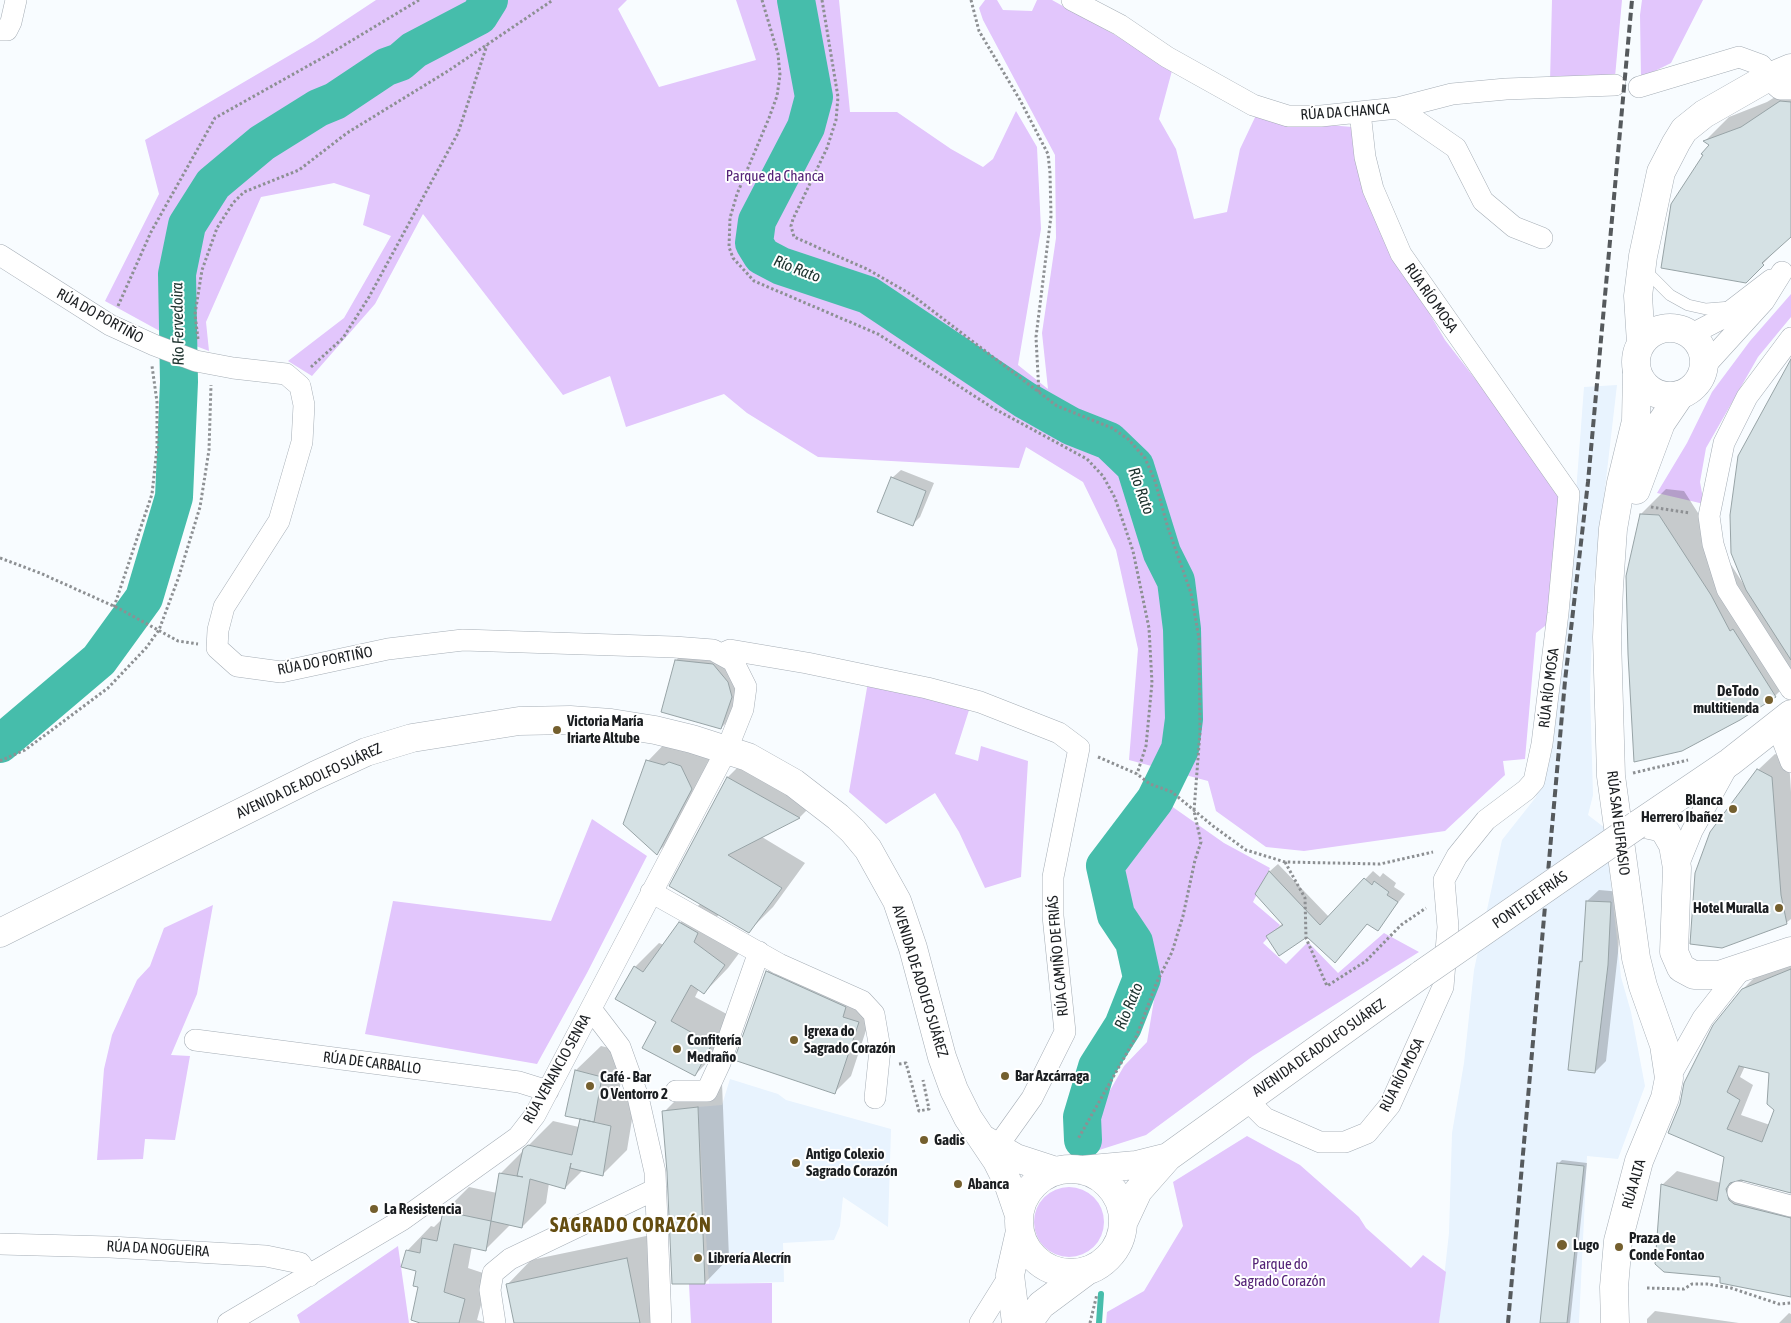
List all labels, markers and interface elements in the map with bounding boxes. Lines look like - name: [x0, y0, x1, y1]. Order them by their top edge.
- street label: RÚA DA CHANCA: [1300, 100, 1390, 124]
- park label: Parque da Chanca: [726, 167, 824, 185]
- water label: Río Rato: [771, 251, 823, 287]
- street label: RÚA RÍO MOSA: [1401, 260, 1461, 336]
- water label: Río Fervedoira: [168, 282, 188, 366]
- street label: RÚA DO PORTIÑO: [53, 285, 147, 347]
- water label: Río Rato: [1124, 465, 1158, 517]
- street label: RÚA DO PORTIÑO: [276, 643, 374, 679]
- street label: RÚA RÍO MOSA: [1535, 647, 1563, 729]
- place label: DeTodo multitienda: [1693, 682, 1759, 717]
- marker: DeTodo multitienda: [1763, 694, 1775, 706]
- place label: Victoria María Iriarte Altube: [567, 712, 643, 747]
- marker: Victoria María Iriarte Altube: [551, 724, 563, 736]
- street label: AVENIDA DE ADOLFO SUÁREZ: [233, 739, 385, 823]
- street label: RÚA SAN EUFRASIO: [1603, 770, 1633, 876]
- place label: Blanca Herrero Ibañez: [1641, 791, 1723, 826]
- marker: Blanca Herrero Ibañez: [1727, 803, 1739, 815]
- street label: PONTE DE FRIÁS: [1489, 867, 1571, 933]
- street label: RÚA CAMIÑO DE FRIÁS: [1044, 895, 1072, 1017]
- place label: Hotel Muralla: [1693, 899, 1769, 917]
- marker: Hotel Muralla: [1773, 902, 1785, 914]
- street label: AVENIDA DE ADOLFO SUÁREZ: [888, 903, 952, 1059]
- water label: Río Rato: [1111, 980, 1147, 1032]
- street label: AVENIDA DE ADOLFO SUÁREZ: [1249, 995, 1389, 1101]
- street label: RÚA VENANCIO SENRA: [519, 1011, 595, 1127]
- place label: Igrexa do Sagrado Corazón: [804, 1022, 896, 1057]
- place label: Confitería Medraño: [687, 1031, 741, 1066]
- marker: Igrexa do Sagrado Corazón: [788, 1034, 800, 1046]
- street label: RÚA RÍO MOSA: [1376, 1035, 1428, 1115]
- marker: Confitería Medraño: [671, 1043, 683, 1055]
- street label: RÚA DE CARBALLO: [322, 1048, 422, 1078]
- place label: Bar Azcárraga: [1015, 1067, 1089, 1085]
- place label: Café - Bar O Ventorro 2: [600, 1068, 668, 1103]
- marker: Bar Azcárraga: [999, 1070, 1011, 1082]
- marker: Café - Bar O Ventorro 2: [584, 1080, 596, 1092]
- place label: Gadis: [934, 1131, 965, 1149]
- marker: Gadis: [918, 1134, 930, 1146]
- place label: Antigo Colexio Sagrado Corazón: [806, 1145, 898, 1180]
- marker: Antigo Colexio Sagrado Corazón: [790, 1157, 802, 1169]
- street label: RÚA ALTA: [1618, 1157, 1650, 1211]
- place label: Abanca: [968, 1175, 1009, 1193]
- marker: Abanca: [952, 1178, 964, 1190]
- place label: La Resistencia: [384, 1200, 461, 1218]
- marker: La Resistencia: [368, 1203, 380, 1215]
- district label: SAGRADO CORAZÓN: [548, 1214, 714, 1238]
- place label: Praza de Conde Fontao: [1629, 1229, 1704, 1264]
- place label: Lugo: [1573, 1236, 1599, 1254]
- street label: RÚA DA NOGUEIRA: [106, 1237, 210, 1261]
- marker: Lugo: [1555, 1238, 1569, 1252]
- marker: Praza de Conde Fontao: [1613, 1241, 1625, 1253]
- place label: Librería Alecrín: [708, 1249, 791, 1267]
- marker: Librería Alecrín: [692, 1252, 704, 1264]
- park label: Parque do Sagrado Corazón: [1234, 1255, 1326, 1290]

